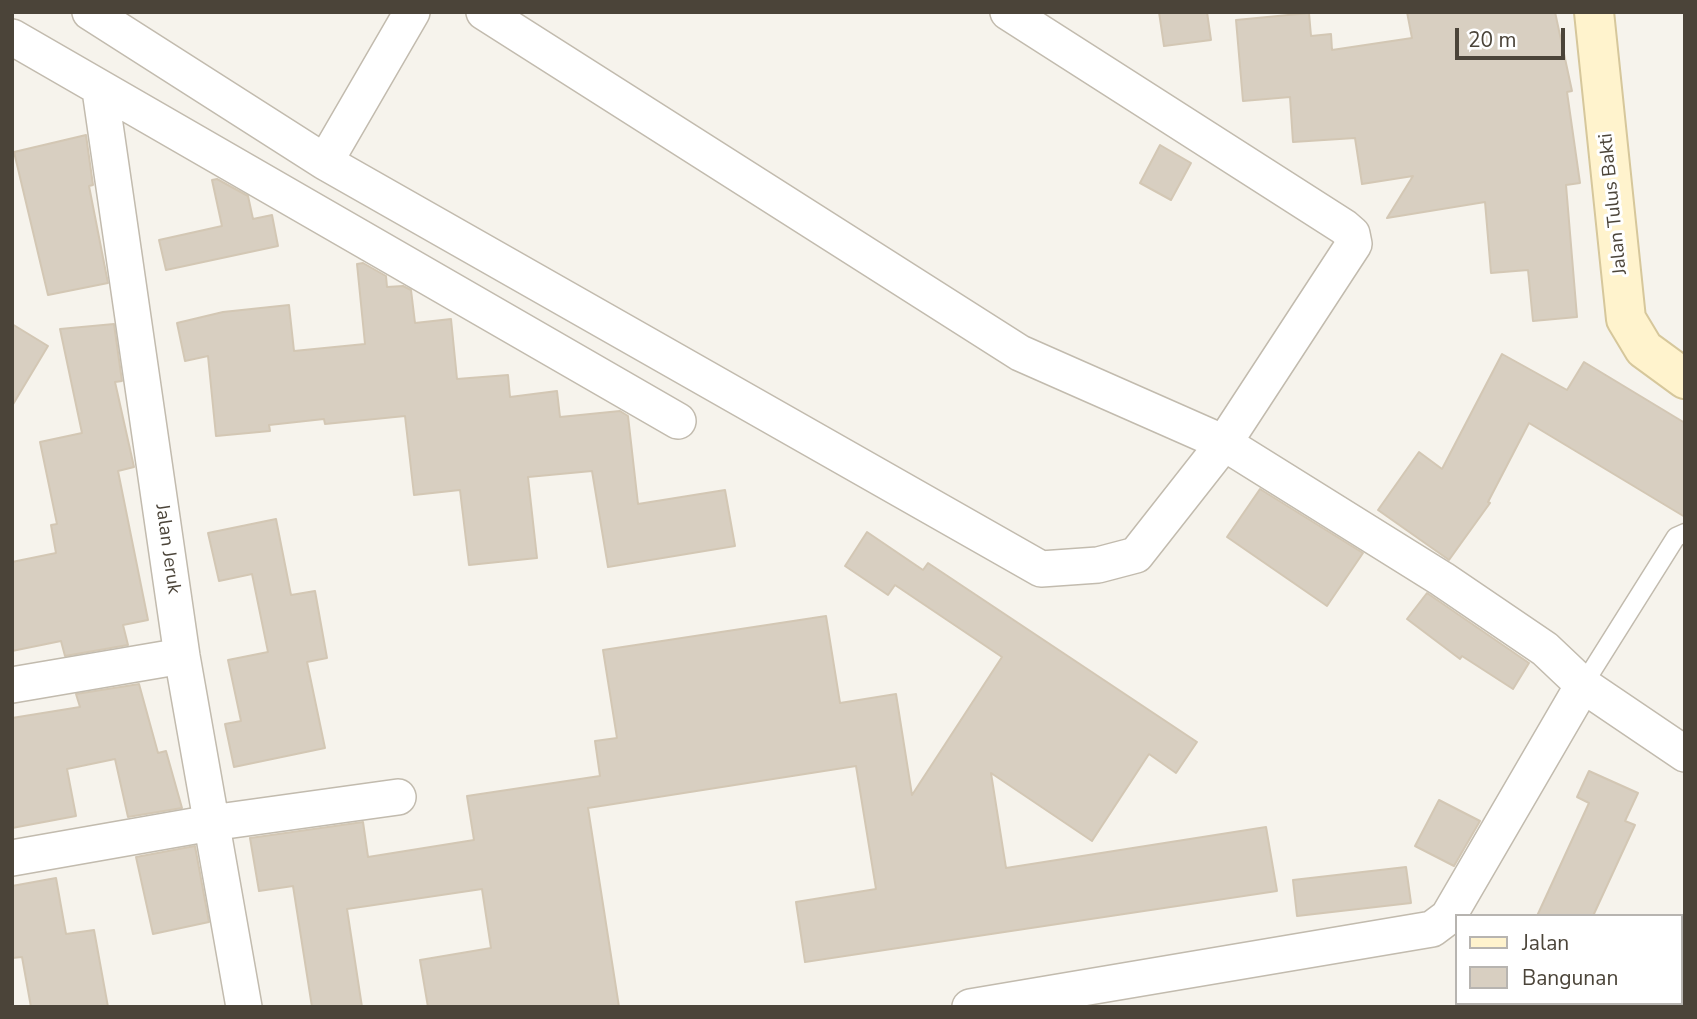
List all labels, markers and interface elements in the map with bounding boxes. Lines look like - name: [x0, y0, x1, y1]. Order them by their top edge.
- scale bar: [1459, 14, 1569, 58]
- text: 20 m: [1468, 26, 1517, 54]
- street label: Jalan Tulus Bakti: [1595, 132, 1633, 276]
- street label: Jalan Jeruk: [149, 502, 185, 596]
- legend: [1456, 914, 1683, 1005]
- text: Jalan: [1522, 929, 1569, 957]
- text: Bangunan: [1522, 964, 1618, 992]

